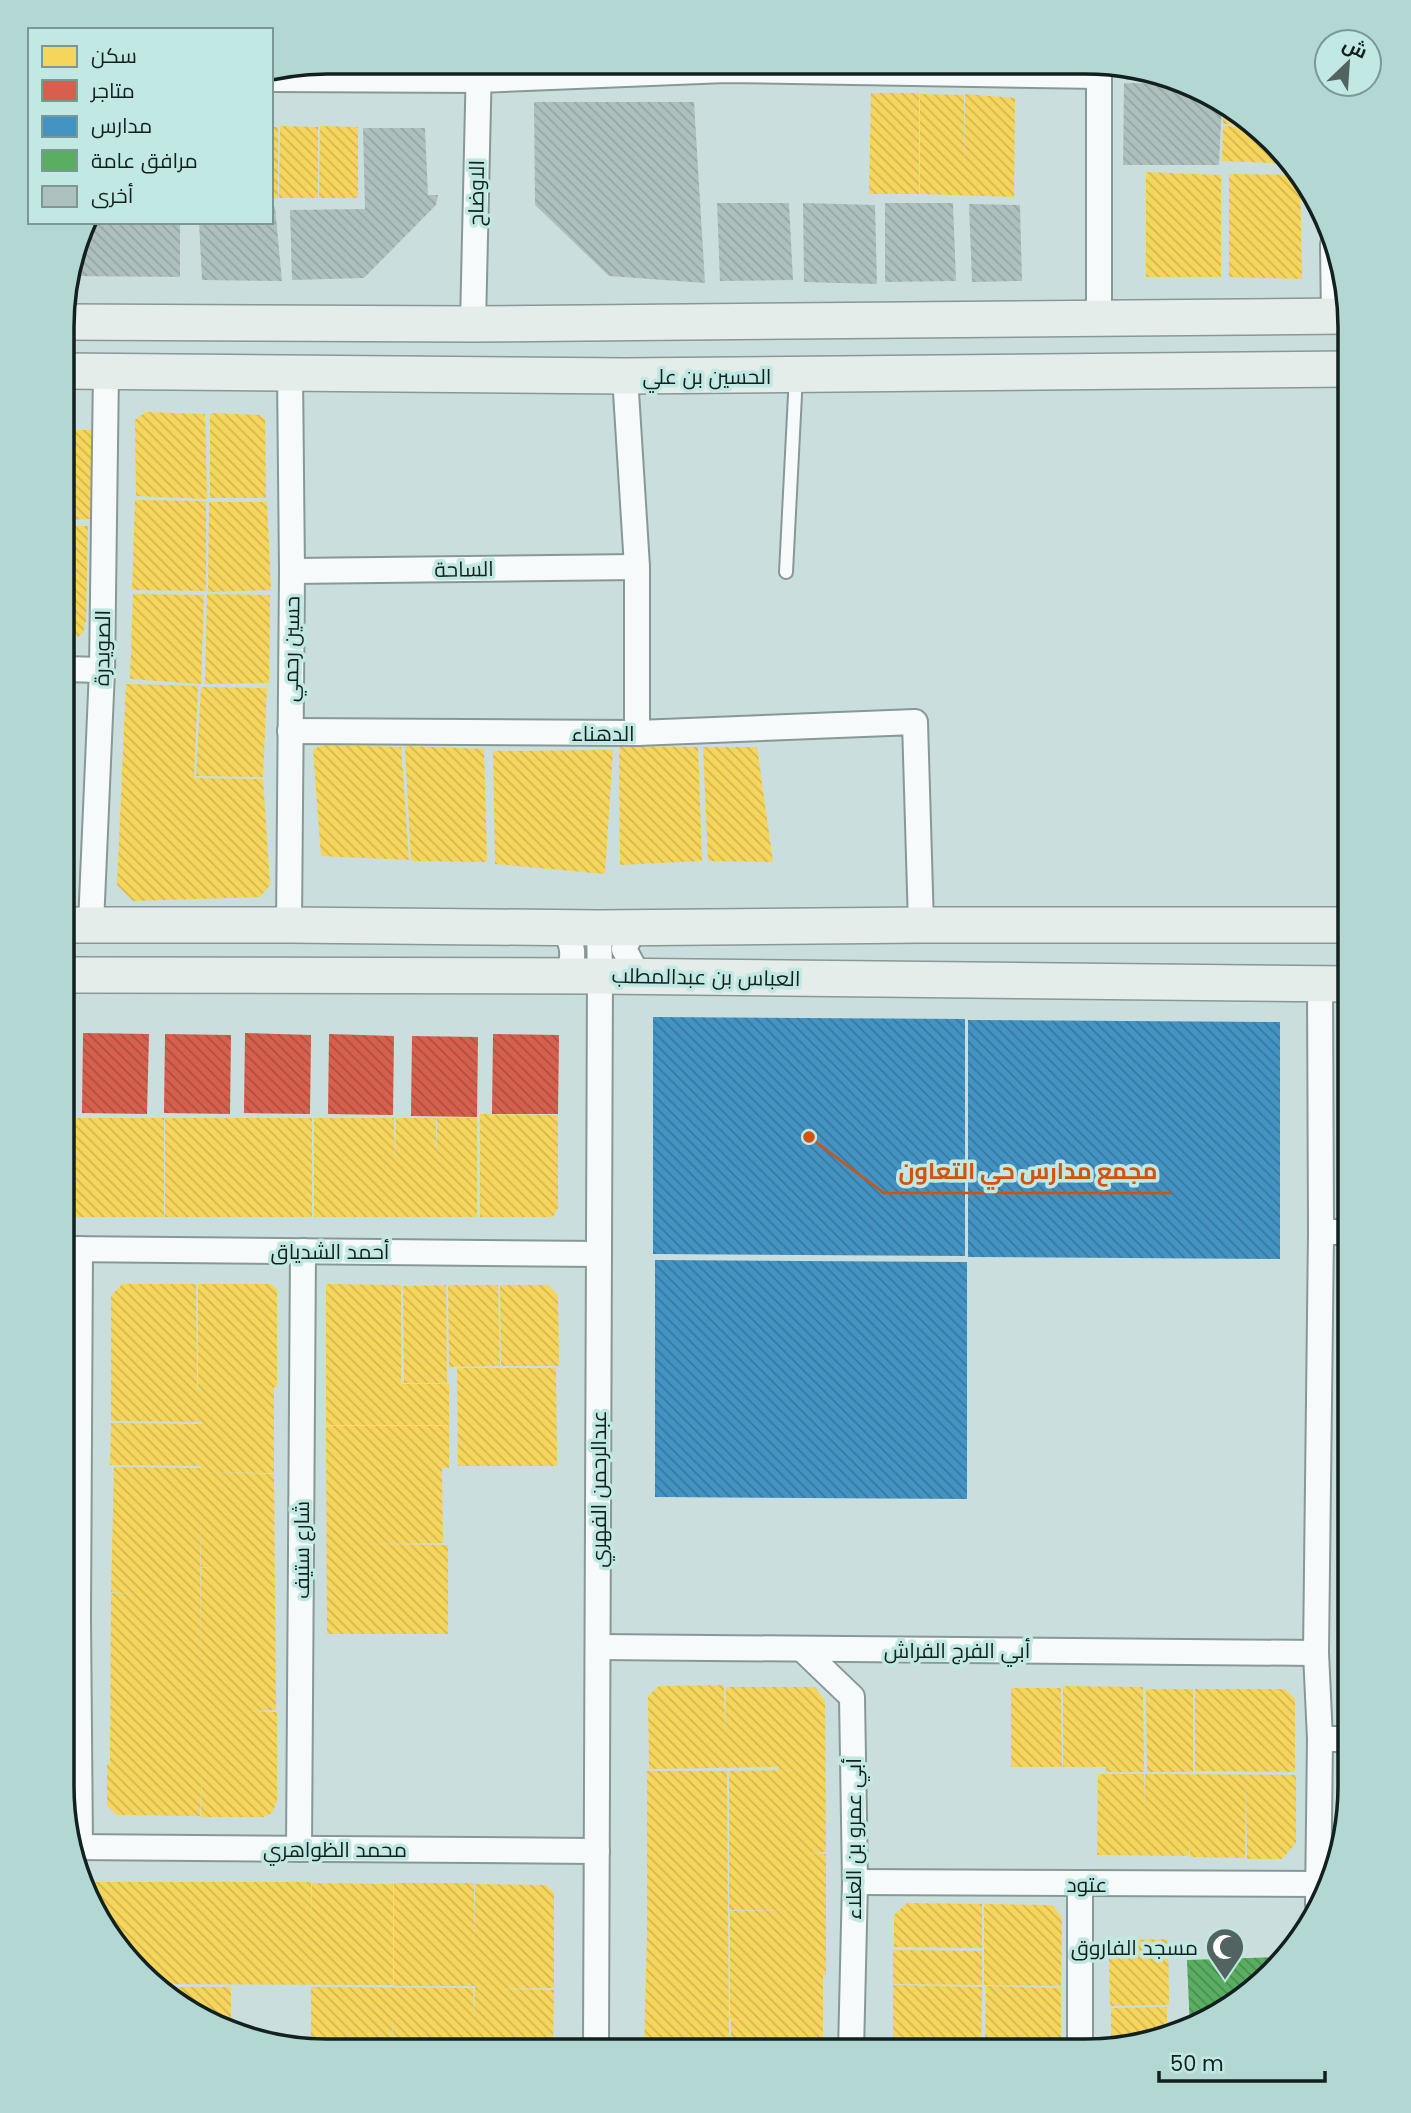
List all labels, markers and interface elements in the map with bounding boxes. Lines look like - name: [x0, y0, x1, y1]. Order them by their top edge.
- legend: [28, 28, 273, 224]
- north arrow: [1313, 28, 1383, 98]
- text: ش: [1338, 31, 1372, 65]
- text: سكن: [91, 41, 137, 70]
- text: متاجر: [90, 76, 135, 105]
- text: مدارس: [91, 111, 152, 140]
- text: مرافق عامة: [91, 146, 198, 175]
- street label: الاوضاح: [461, 160, 491, 226]
- text: أخرى: [91, 181, 133, 210]
- street label: الحسين بن علي: [642, 362, 772, 393]
- street label: الساحة: [434, 554, 494, 584]
- street label: حسين رحمي: [276, 596, 308, 702]
- street label: الصويدرة: [87, 610, 117, 686]
- street label: الدهناء: [571, 719, 635, 748]
- street label: العباس بن عبدالمطلب: [611, 961, 801, 993]
- callout: مجمع مدارس حي التعاون: [884, 1149, 1171, 1193]
- text: مجمع مدارس حي التعاون: [899, 1155, 1157, 1190]
- street label: أحمد الشدياق: [271, 1237, 389, 1266]
- street label: عبدالرحمن الفهري: [584, 1410, 615, 1568]
- street label: شارع ستيف: [287, 1501, 316, 1599]
- street label: أبي الفرج الفراش: [884, 1636, 1030, 1667]
- street label: أبي عمرو بن العلاء: [839, 1758, 870, 1920]
- street label: محمد الظواهري: [263, 1835, 407, 1866]
- street label: عتود: [1067, 1870, 1107, 1899]
- mosque icon: مسجد الفاروق: [1204, 1926, 1246, 1981]
- place label: مسجد الفاروق: [1071, 1933, 1198, 1962]
- scale bar: [1159, 2039, 1325, 2084]
- text: 50 m: [1170, 2049, 1224, 2078]

